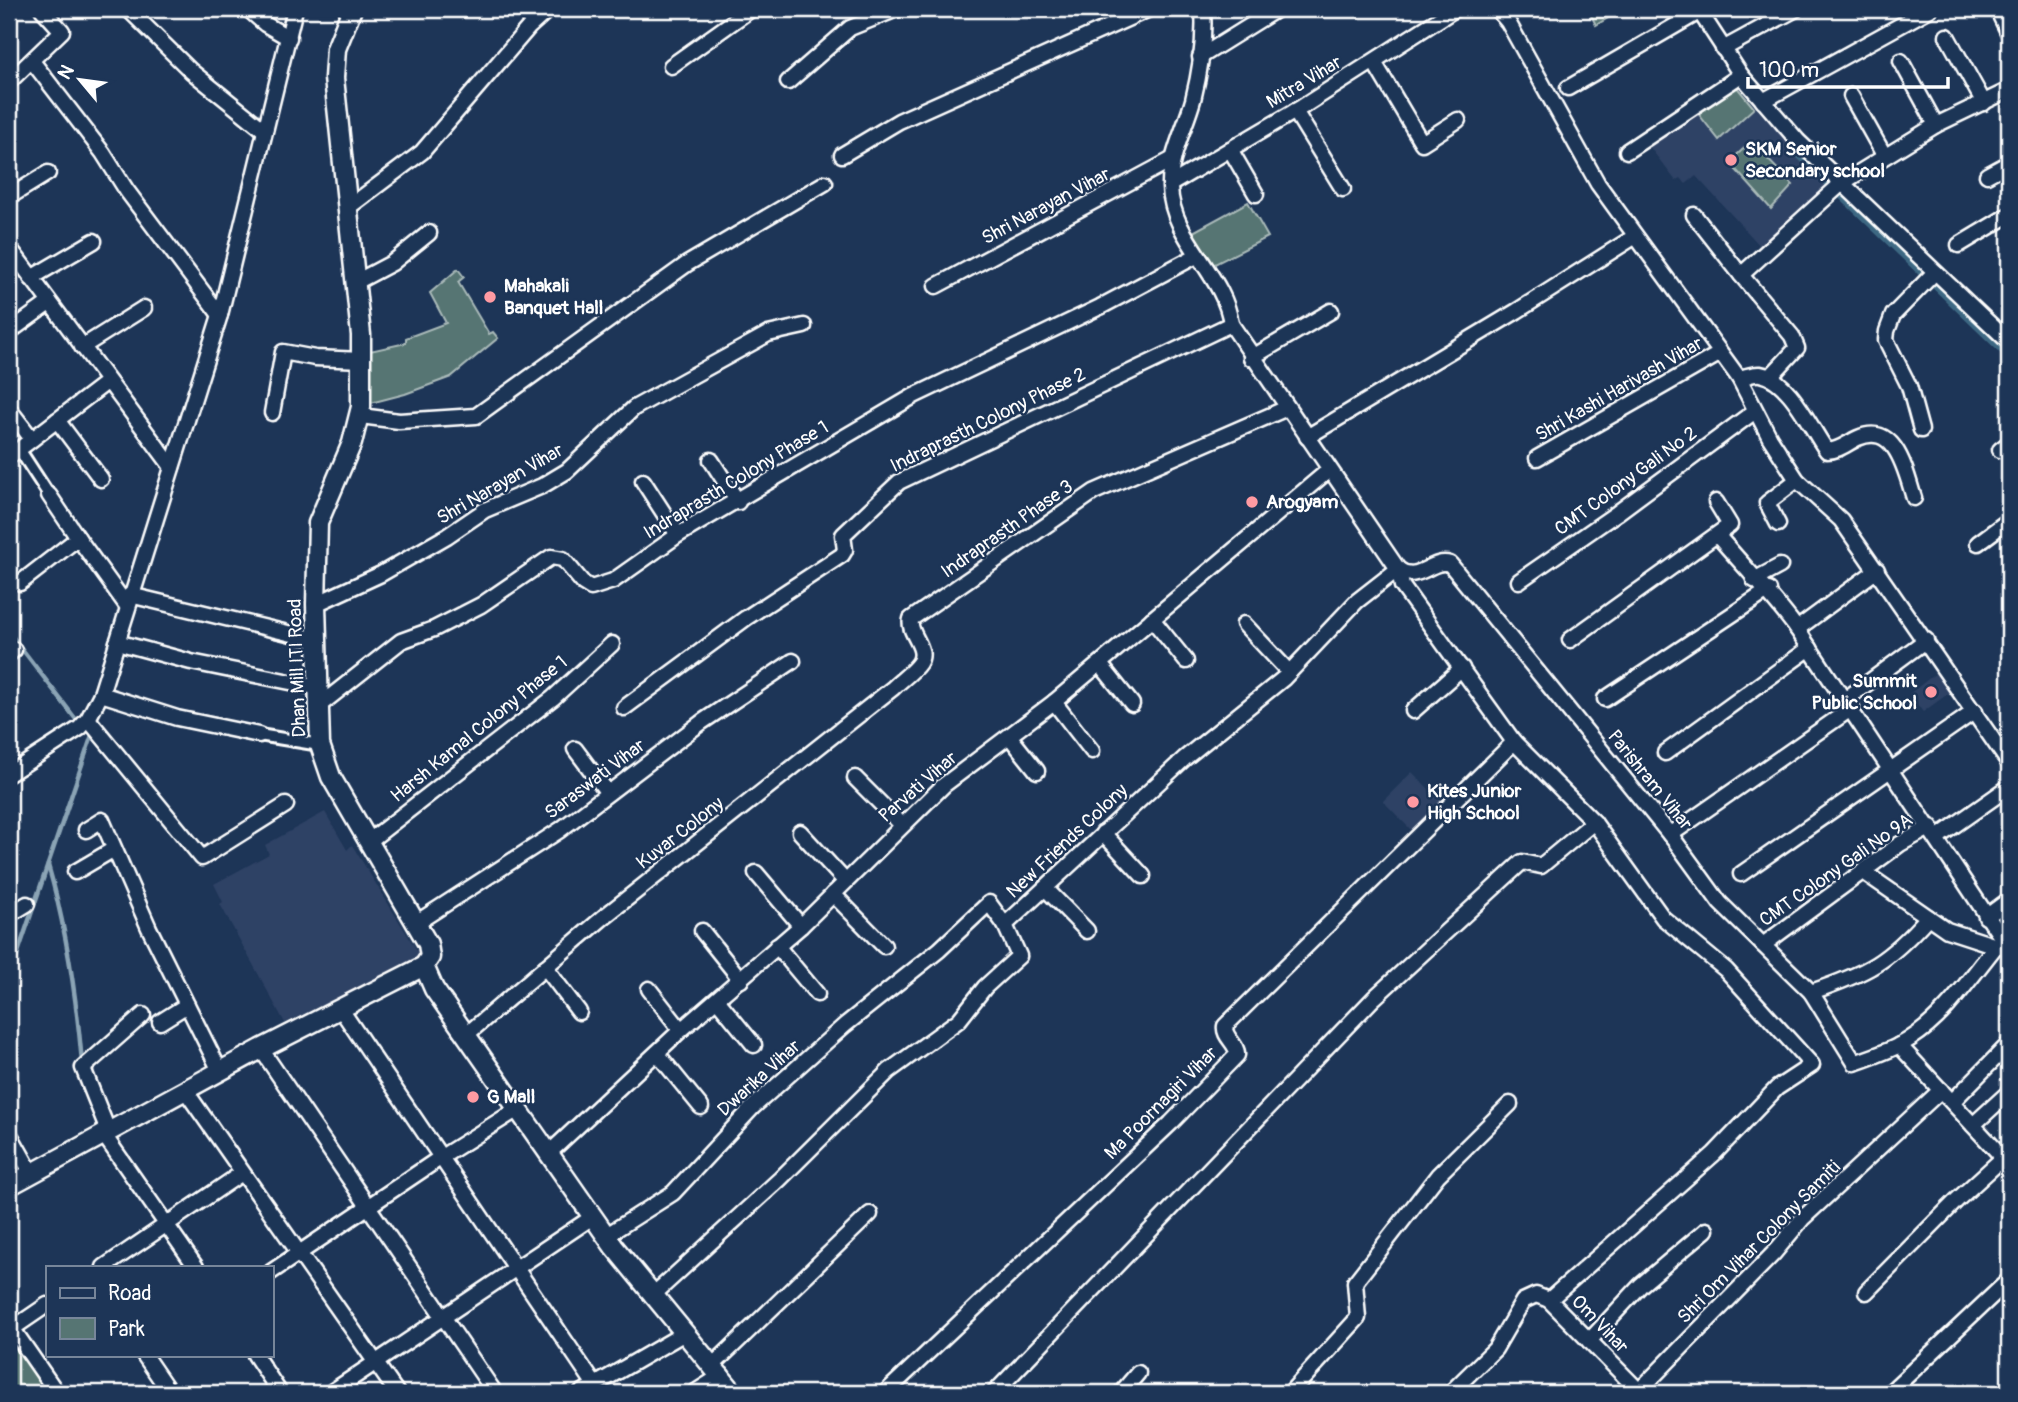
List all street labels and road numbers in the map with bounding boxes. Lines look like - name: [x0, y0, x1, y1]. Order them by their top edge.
- street label: Mitra Vihar: [1262, 50, 1346, 114]
- street label: Shri Narayan Vihar: [978, 162, 1115, 250]
- street label: Shri Kashi Harivash Vihar: [1531, 331, 1707, 447]
- street label: Indraprasth Colony Phase 2: [886, 362, 1090, 478]
- street label: Indraprasth Colony Phase 1: [639, 415, 833, 545]
- street label: CMT Colony Gali No 2: [1550, 421, 1702, 541]
- street label: Shri Narayan Vihar: [432, 438, 568, 530]
- street label: Indraprasth Phase 3: [936, 475, 1078, 583]
- street label: Dhan Mill ITI Road: [283, 598, 311, 738]
- street label: Harsh Kamal Colony Phase 1: [386, 650, 572, 808]
- street label: Parishram Vihar: [1602, 725, 1698, 835]
- street label: Saraswati Vihar: [540, 733, 650, 825]
- street label: Parvati Vihar: [874, 746, 962, 828]
- street label: New Friends Colony: [1001, 779, 1133, 903]
- street label: Kuvar Colony: [632, 791, 728, 875]
- street label: CMT Colony Gali No 9A: [1755, 808, 1917, 932]
- street label: Dwarika Vihar: [712, 1034, 806, 1122]
- street label: Ma Poornagiri Vihar: [1099, 1041, 1223, 1165]
- street label: Shri Om Vihar Colony Samiti: [1672, 1155, 1846, 1329]
- street label: Om Vihar: [1566, 1290, 1634, 1359]

